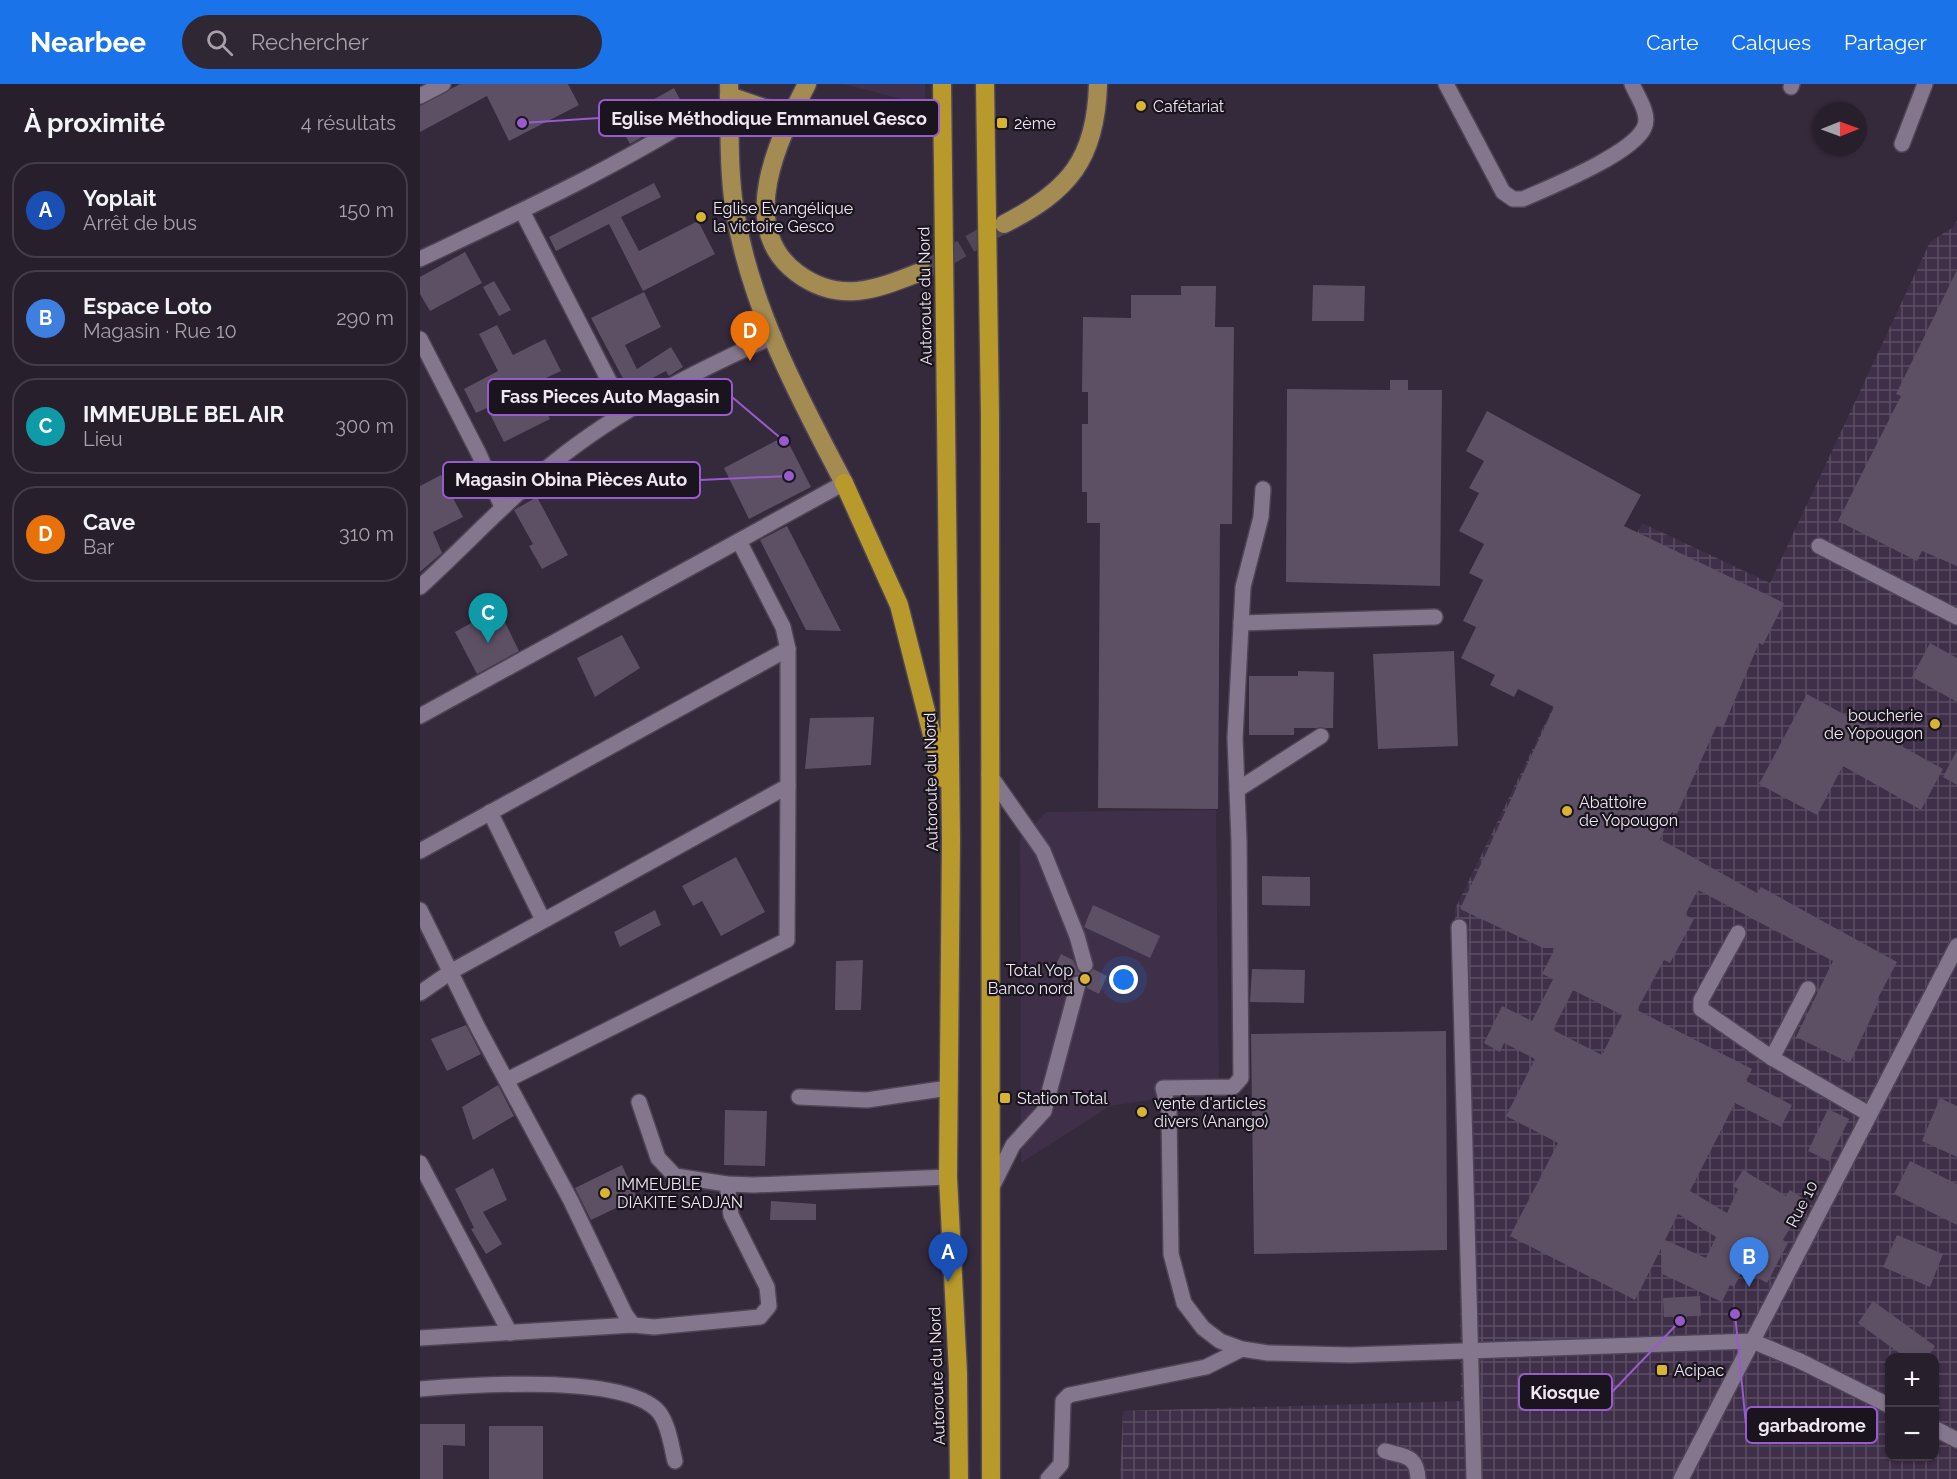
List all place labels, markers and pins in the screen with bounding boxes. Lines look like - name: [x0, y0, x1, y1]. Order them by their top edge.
- place label: Cafétariat: [1153, 97, 1225, 116]
- marker: Cafétariat: [1134, 99, 1148, 113]
- callout: Eglise Méthodique Emmanuel Gesco: [599, 100, 939, 136]
- place label: 2ème: [1014, 114, 1056, 133]
- marker: 2ème: [995, 116, 1009, 130]
- place label: Eglise Evangélique la victoire Gesco: [713, 199, 853, 236]
- marker: Eglise Evangélique la victoire Gesco: [694, 210, 708, 224]
- pin: D: [730, 312, 770, 361]
- callout: Fass Pieces Auto Magasin: [488, 379, 732, 415]
- callout: Magasin Obina Pièces Auto: [443, 462, 700, 498]
- pin: C: [468, 594, 508, 643]
- place label: boucherie de Yopougon: [1824, 706, 1923, 743]
- marker: boucherie de Yopougon: [1928, 717, 1942, 731]
- place label: Abattoire de Yopougon: [1579, 793, 1678, 830]
- marker: Abattoire de Yopougon: [1560, 804, 1574, 818]
- place label: Total Yop Banco nord: [988, 961, 1073, 998]
- marker: Total Yop Banco nord: [1078, 972, 1092, 986]
- place label: Station Total: [1017, 1089, 1108, 1108]
- marker: Station Total: [998, 1091, 1012, 1105]
- place label: vente d'articles divers (Anango): [1154, 1094, 1268, 1131]
- marker: vente d'articles divers (Anango): [1135, 1105, 1149, 1119]
- place label: IMMEUBLE DIAKITE SADJAN: [617, 1175, 743, 1212]
- marker: IMMEUBLE DIAKITE SADJAN: [598, 1186, 612, 1200]
- pin: A: [928, 1232, 968, 1282]
- pin: B: [1730, 1238, 1768, 1287]
- place label: Acipac: [1674, 1361, 1724, 1380]
- marker: Acipac: [1655, 1363, 1669, 1377]
- callout: Kiosque: [1519, 1374, 1612, 1410]
- callout: garbadrome: [1746, 1407, 1877, 1443]

